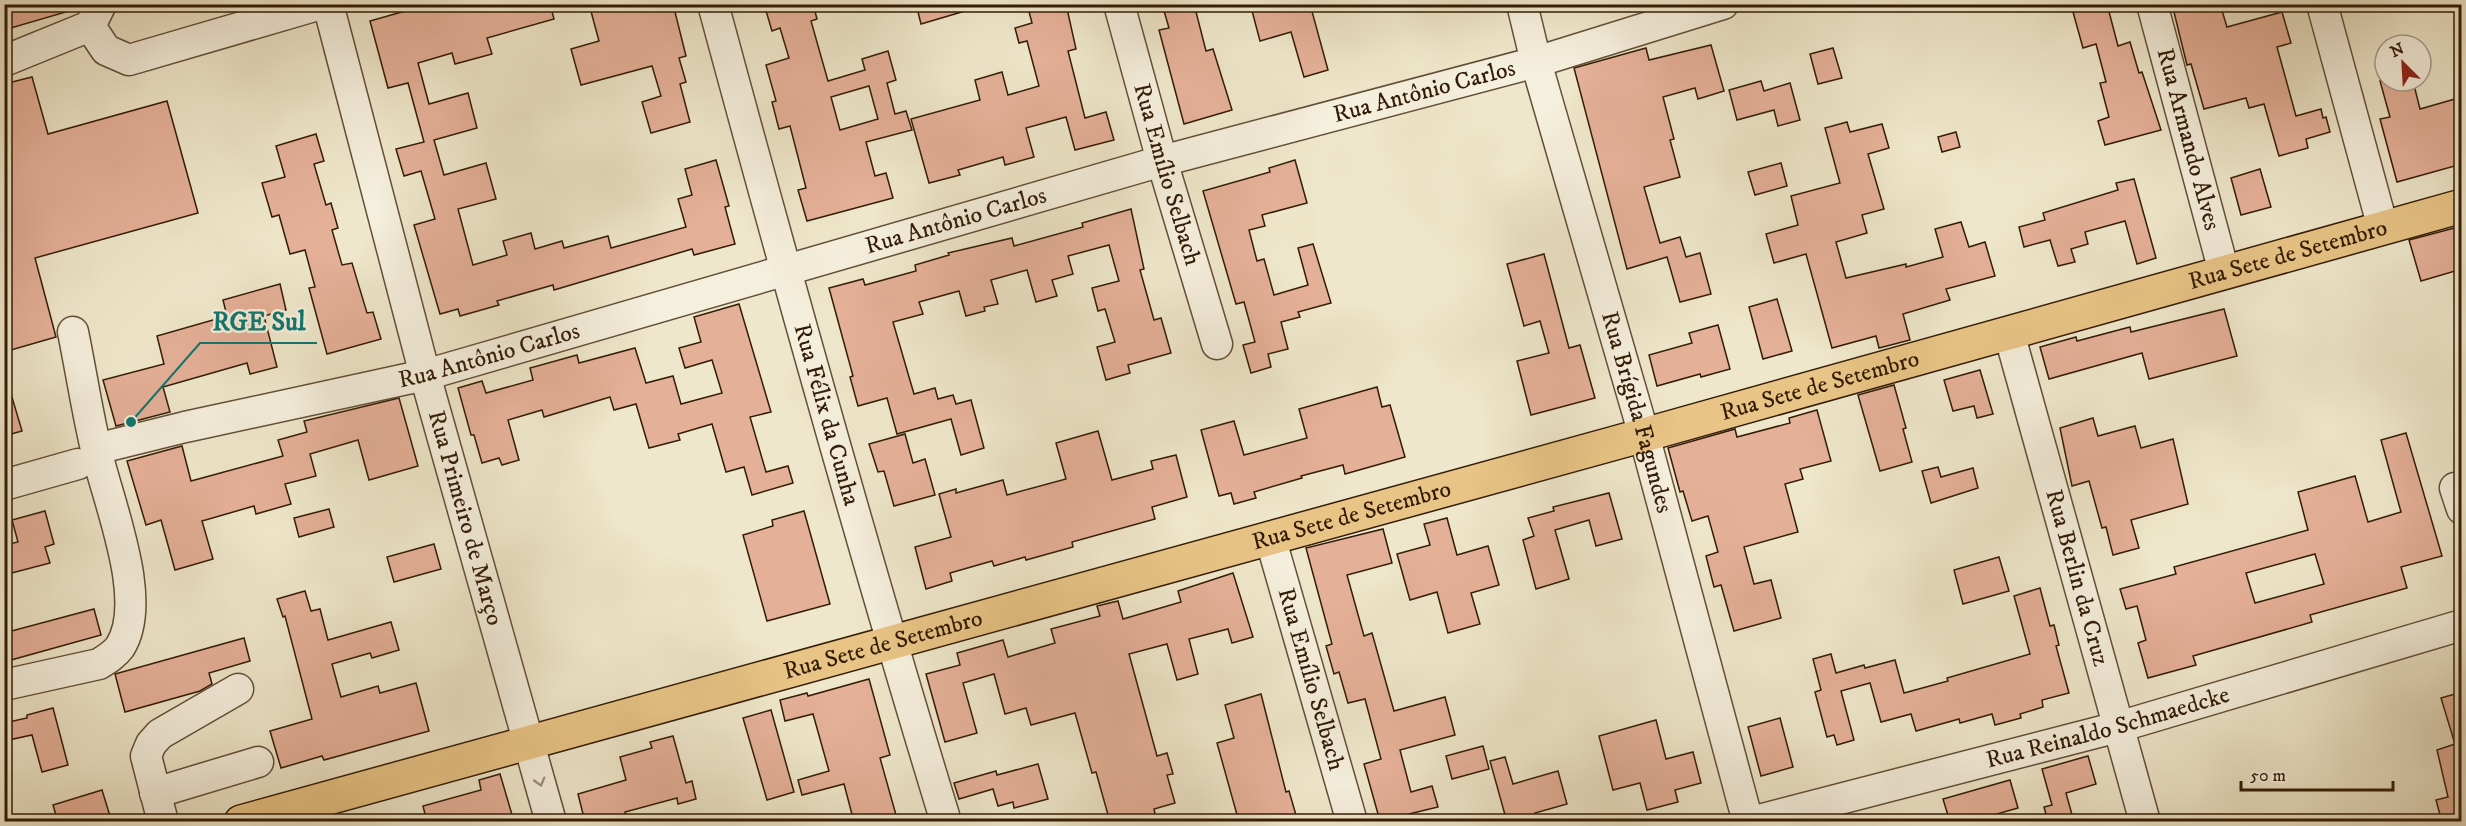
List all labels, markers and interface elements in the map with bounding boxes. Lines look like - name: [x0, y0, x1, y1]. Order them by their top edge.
- north arrow: [2373, 33, 2433, 93]
- text: N: [2387, 38, 2407, 62]
- street label: Rua Armando Alves: [2150, 45, 2227, 234]
- street label: Rua Antônio Carlos: [1330, 53, 1519, 130]
- street label: Rua Emílio Selbach: [1126, 80, 1208, 270]
- street label: Rua Antônio Carlos: [862, 180, 1050, 261]
- street label: Rua Sete de Setembro: [2185, 213, 2391, 297]
- callout: RGE Sul: [200, 299, 317, 343]
- text: RGE Sul: [212, 306, 307, 339]
- street label: Rua Brígida Fagundes: [1594, 308, 1679, 516]
- street label: Rua Antônio Carlos: [396, 316, 583, 395]
- street label: Rua Félix da Cunha: [786, 320, 867, 510]
- street label: Rua Sete de Setembro: [1717, 344, 1923, 428]
- street label: Rua Primeiro de Março: [421, 407, 510, 629]
- street label: Rua Sete de Setembro: [1249, 474, 1454, 557]
- street label: Rua Berlin da Cruz: [2038, 486, 2116, 670]
- street label: Rua Emílio Selbach: [1270, 584, 1352, 774]
- street label: Rua Sete de Setembro: [780, 603, 986, 687]
- street label: Rua Reinaldo Schmaedcke: [1983, 680, 2233, 776]
- scale bar: [2241, 754, 2392, 792]
- text: 50 m: [2250, 765, 2286, 787]
- one-way arrow: [533, 776, 545, 787]

